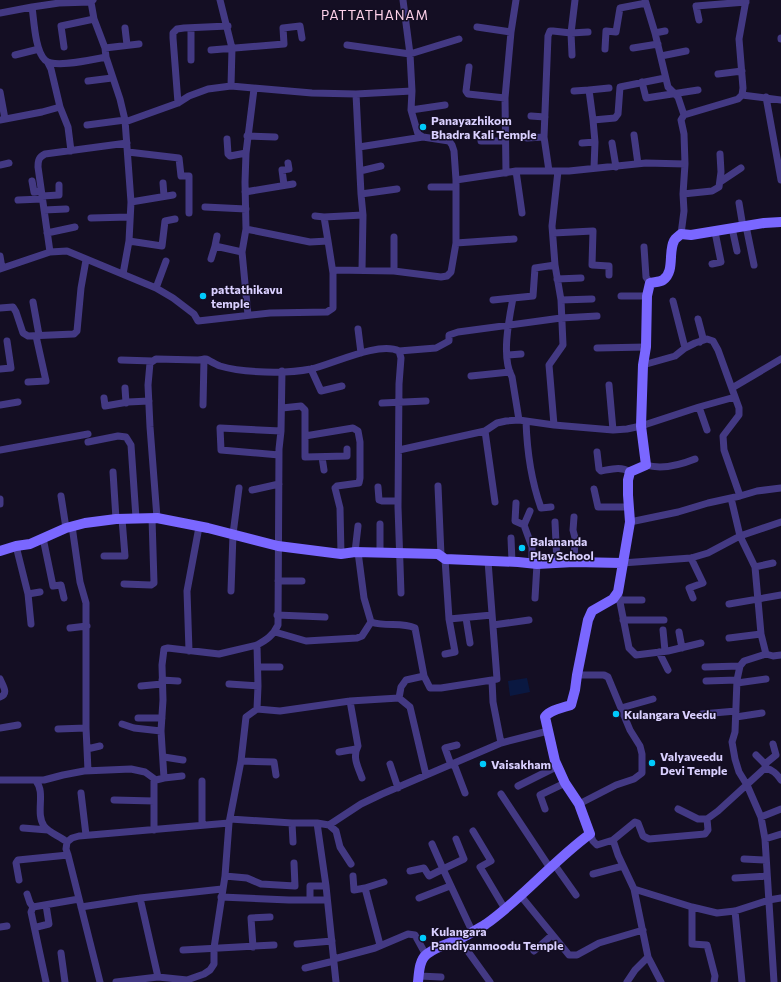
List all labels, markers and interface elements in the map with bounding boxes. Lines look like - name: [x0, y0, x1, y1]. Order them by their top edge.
- district label: PATTATHANAM: [321, 7, 429, 23]
- place label: Panayazhikom Bhadra Kali Temple: [431, 113, 537, 141]
- marker: Panayazhikom Bhadra Kali Temple: [418, 122, 428, 132]
- place label: pattathikavu temple: [211, 282, 283, 310]
- marker: pattathikavu temple: [198, 291, 208, 301]
- place label: Balananda Play School: [530, 534, 594, 562]
- marker: Balananda Play School: [517, 543, 527, 553]
- place label: Kulangara Veedu: [624, 707, 716, 721]
- marker: Kulangara Veedu: [611, 709, 621, 719]
- place label: Valyaveedu Devi Temple: [660, 749, 727, 777]
- place label: Vaisakham: [491, 757, 551, 771]
- marker: Valyaveedu Devi Temple: [647, 758, 657, 768]
- marker: Vaisakham: [478, 759, 488, 769]
- place label: Kulangara Pandiyanmoodu Temple: [431, 924, 563, 952]
- marker: Kulangara Pandiyanmoodu Temple: [418, 933, 428, 943]

